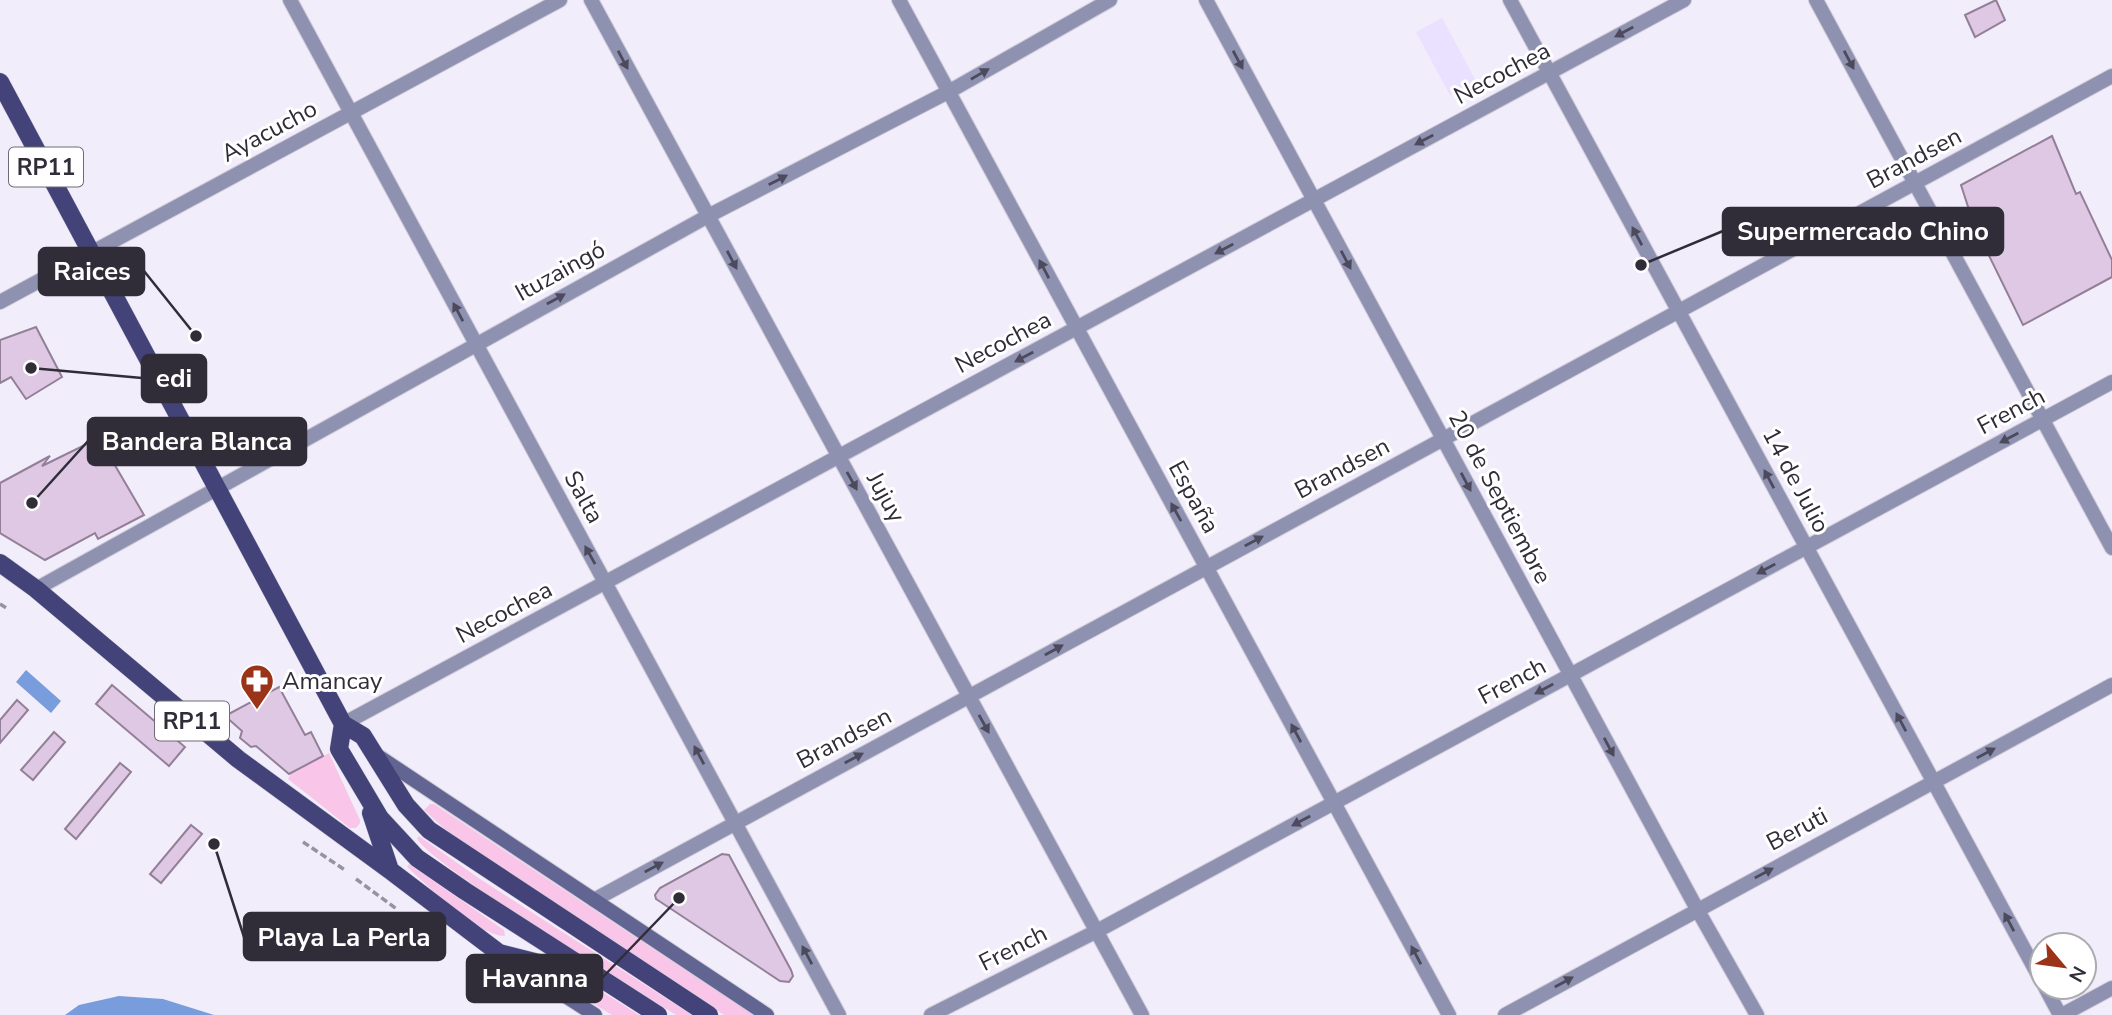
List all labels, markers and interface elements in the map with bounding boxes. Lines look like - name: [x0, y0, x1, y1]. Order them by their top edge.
- one-way arrow: [1614, 27, 1634, 38]
- street label: Necochea: [1448, 34, 1556, 112]
- one-way arrow: [618, 50, 629, 70]
- one-way arrow: [1232, 50, 1244, 70]
- one-way arrow: [1843, 50, 1854, 70]
- one-way arrow: [970, 68, 989, 81]
- street label: Ayacucho: [215, 92, 323, 170]
- street label: Brandsen: [1861, 120, 1967, 196]
- one-way arrow: [1414, 135, 1434, 146]
- road number: RP11: [9, 148, 83, 186]
- one-way arrow: [768, 174, 788, 185]
- callout: Supermercado Chino: [1723, 208, 2003, 255]
- text: Supermercado Chino: [1737, 214, 1989, 249]
- one-way arrow: [1632, 226, 1643, 246]
- street label: Ituzaingó: [509, 233, 611, 309]
- one-way arrow: [1214, 243, 1234, 254]
- callout: Raices: [39, 248, 144, 295]
- one-way arrow: [726, 250, 738, 270]
- one-way arrow: [1340, 250, 1352, 270]
- text: Raices: [53, 254, 131, 289]
- one-way arrow: [1039, 258, 1051, 278]
- one-way arrow: [547, 294, 567, 306]
- one-way arrow: [452, 302, 464, 322]
- street label: Necochea: [949, 303, 1057, 381]
- one-way arrow: [1013, 350, 1033, 362]
- callout: edi: [142, 355, 206, 402]
- text: edi: [156, 361, 192, 396]
- street label: French: [1971, 380, 2051, 442]
- street label: 20 de Septiembre: [1441, 405, 1559, 589]
- callout: Bandera Blanca: [88, 418, 306, 465]
- street label: 14 de Julio: [1755, 422, 1837, 538]
- text: Bandera Blanca: [102, 424, 292, 459]
- street label: Brandsen: [1289, 430, 1395, 506]
- one-way arrow: [1999, 432, 2019, 444]
- street label: España: [1161, 455, 1227, 539]
- street label: Salta: [557, 465, 611, 529]
- street label: Jujuy: [859, 465, 913, 528]
- one-way arrow: [1763, 469, 1775, 489]
- one-way arrow: [846, 472, 858, 491]
- one-way arrow: [1460, 472, 1472, 492]
- one-way arrow: [1170, 502, 1182, 522]
- one-way arrow: [1244, 536, 1264, 547]
- one-way arrow: [584, 545, 596, 564]
- one-way arrow: [1756, 564, 1776, 575]
- street label: Necochea: [450, 573, 558, 651]
- one-way arrow: [1044, 644, 1064, 656]
- street label: French: [1472, 650, 1552, 712]
- pharmacy icon: Amancay: [238, 662, 276, 711]
- place label: Amancay: [282, 665, 383, 697]
- one-way arrow: [1534, 683, 1554, 695]
- street label: Brandsen: [791, 700, 897, 776]
- road number: RP11: [155, 702, 229, 740]
- one-way arrow: [1895, 712, 1907, 732]
- one-way arrow: [978, 715, 990, 734]
- one-way arrow: [1290, 724, 1302, 743]
- one-way arrow: [1603, 737, 1615, 757]
- one-way arrow: [693, 745, 705, 764]
- one-way arrow: [1976, 747, 1995, 759]
- one-way arrow: [844, 753, 864, 764]
- street label: Beruti: [1761, 800, 1833, 858]
- one-way arrow: [1291, 815, 1311, 827]
- one-way arrow: [644, 861, 664, 873]
- one-way arrow: [1754, 867, 1774, 879]
- one-way arrow: [2004, 912, 2015, 932]
- callout: Playa La Perla: [244, 913, 445, 960]
- street label: French: [973, 917, 1053, 979]
- text: Playa La Perla: [258, 920, 430, 955]
- north arrow: [2028, 931, 2098, 1001]
- one-way arrow: [801, 945, 813, 965]
- one-way arrow: [1410, 945, 1422, 965]
- callout: Havanna: [467, 955, 602, 1002]
- text: Havanna: [482, 961, 588, 996]
- text: N: [2062, 961, 2092, 986]
- one-way arrow: [1555, 976, 1574, 988]

